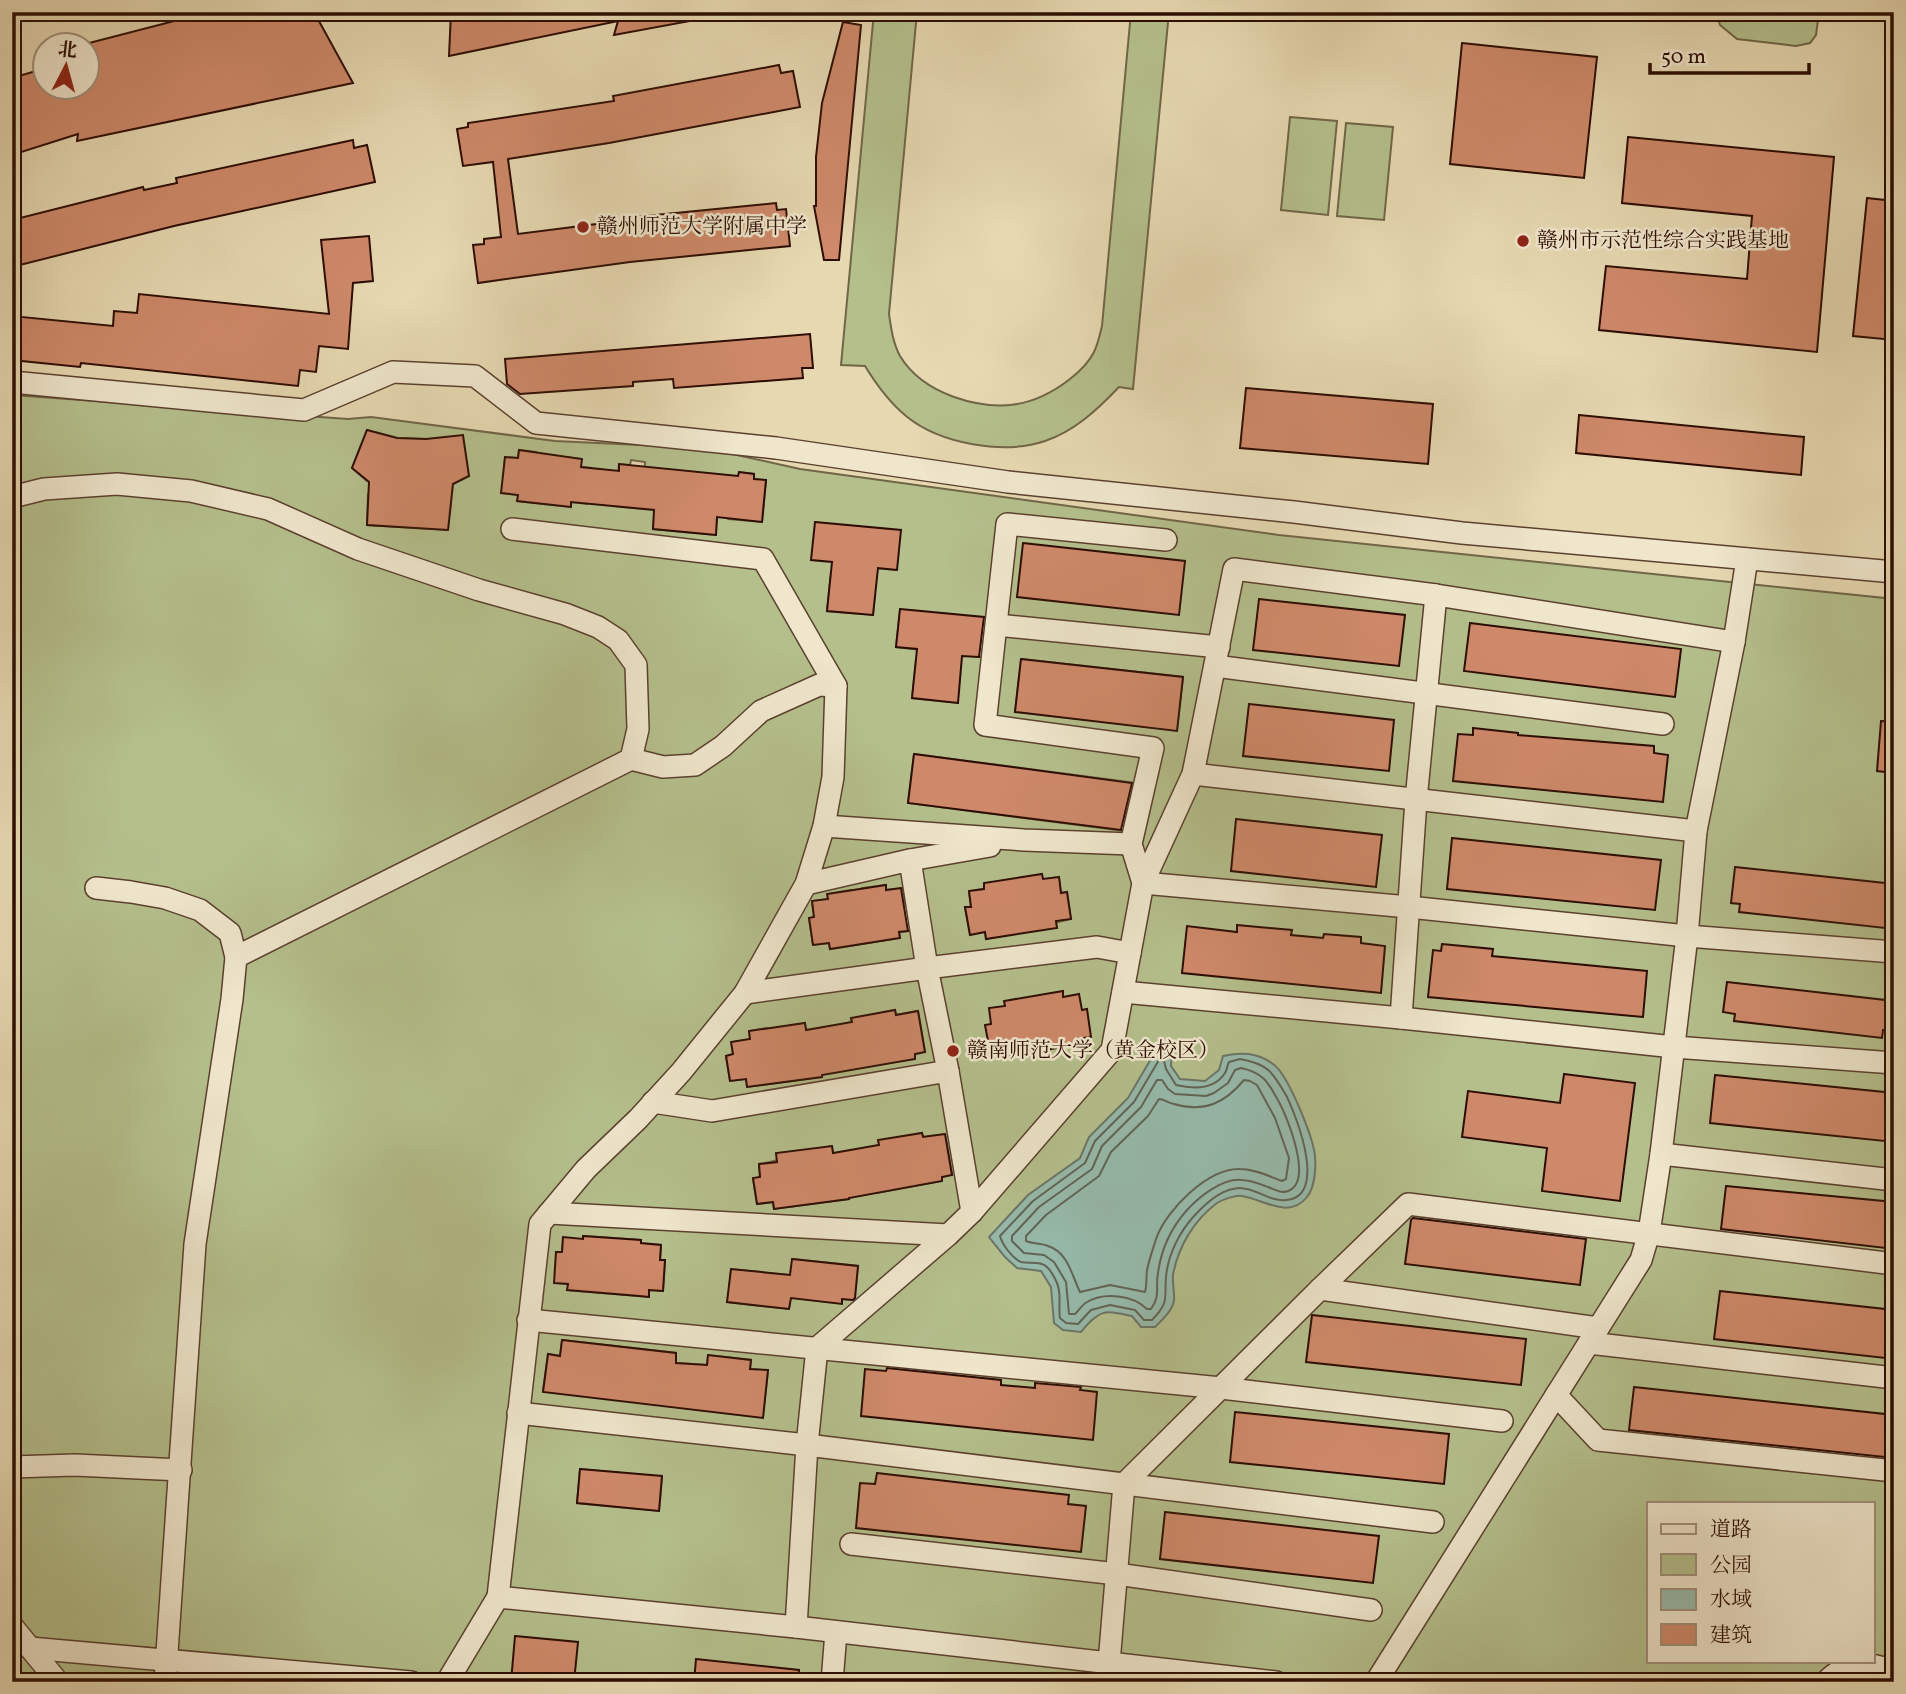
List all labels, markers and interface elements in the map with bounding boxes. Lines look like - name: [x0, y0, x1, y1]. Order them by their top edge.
- north arrow: [32, 32, 102, 102]
- scale bar: [1650, 32, 1810, 76]
- text: 北: [57, 37, 78, 65]
- text: 50 m: [1661, 43, 1706, 72]
- place label: 赣州师范大学附属中学: [597, 213, 807, 242]
- marker: 赣州师范大学附属中学: [575, 219, 591, 235]
- place label: 赣州市示范性综合实践基地: [1537, 227, 1789, 256]
- marker: 赣州市示范性综合实践基地: [1515, 233, 1531, 249]
- place label: 赣南师范大学（黄金校区）: [967, 1037, 1219, 1066]
- marker: 赣南师范大学（黄金校区）: [945, 1043, 961, 1059]
- legend: [1647, 1502, 1874, 1662]
- text: 道路: [1710, 1516, 1752, 1545]
- text: 公园: [1710, 1552, 1752, 1581]
- text: 水域: [1710, 1586, 1752, 1615]
- text: 建筑: [1710, 1622, 1752, 1651]

